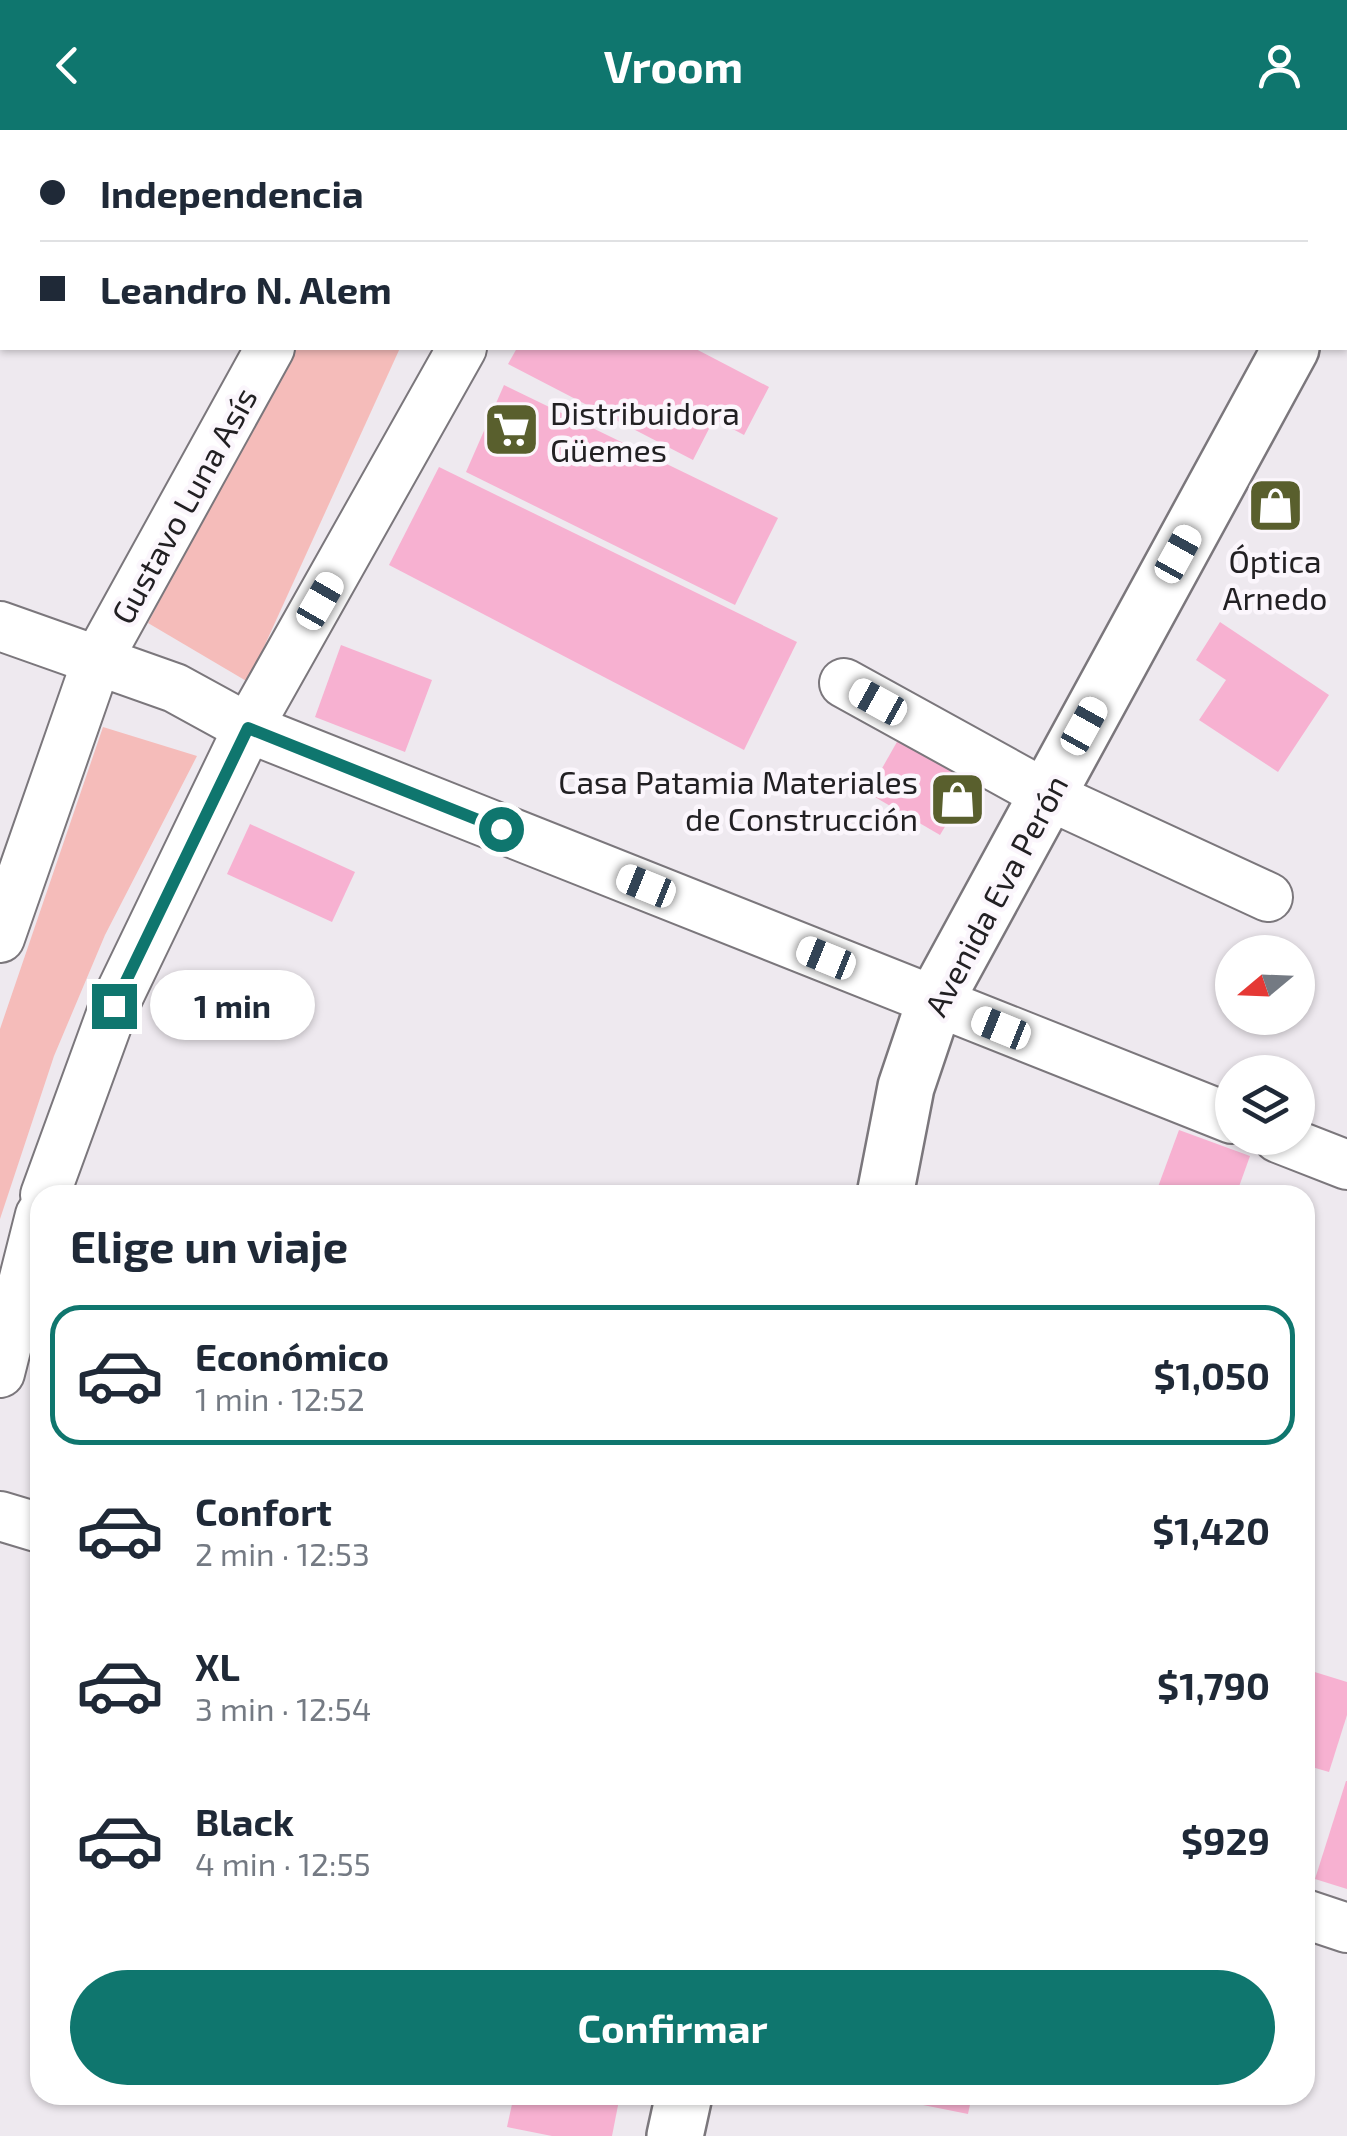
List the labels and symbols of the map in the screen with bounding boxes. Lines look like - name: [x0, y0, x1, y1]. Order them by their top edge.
- street label: Gustavo Luna Asís: [102, 380, 264, 630]
- place label: Distribuidora Güemes: [550, 393, 740, 468]
- supermarket icon: Distribuidora Güemes: [481, 400, 541, 460]
- shop icon: Óptica Arnedo: [1245, 476, 1305, 536]
- car: [1150, 520, 1206, 588]
- place label: Óptica Arnedo: [1222, 541, 1328, 616]
- car: [292, 568, 348, 634]
- car: [844, 674, 912, 730]
- car: [1056, 692, 1112, 760]
- place label: Casa Patamia Materiales de Construcción: [558, 762, 918, 837]
- street label: Avenida Eva Perón: [915, 768, 1075, 1022]
- shop icon: Casa Patamia Materiales de Construcción: [927, 769, 987, 829]
- route start: [479, 807, 524, 852]
- car: [613, 861, 679, 911]
- car: [793, 933, 859, 983]
- north arrow: [1215, 935, 1315, 1035]
- callout: 1 min: [149, 971, 314, 1041]
- route end: [92, 984, 137, 1029]
- car: [968, 1003, 1034, 1053]

